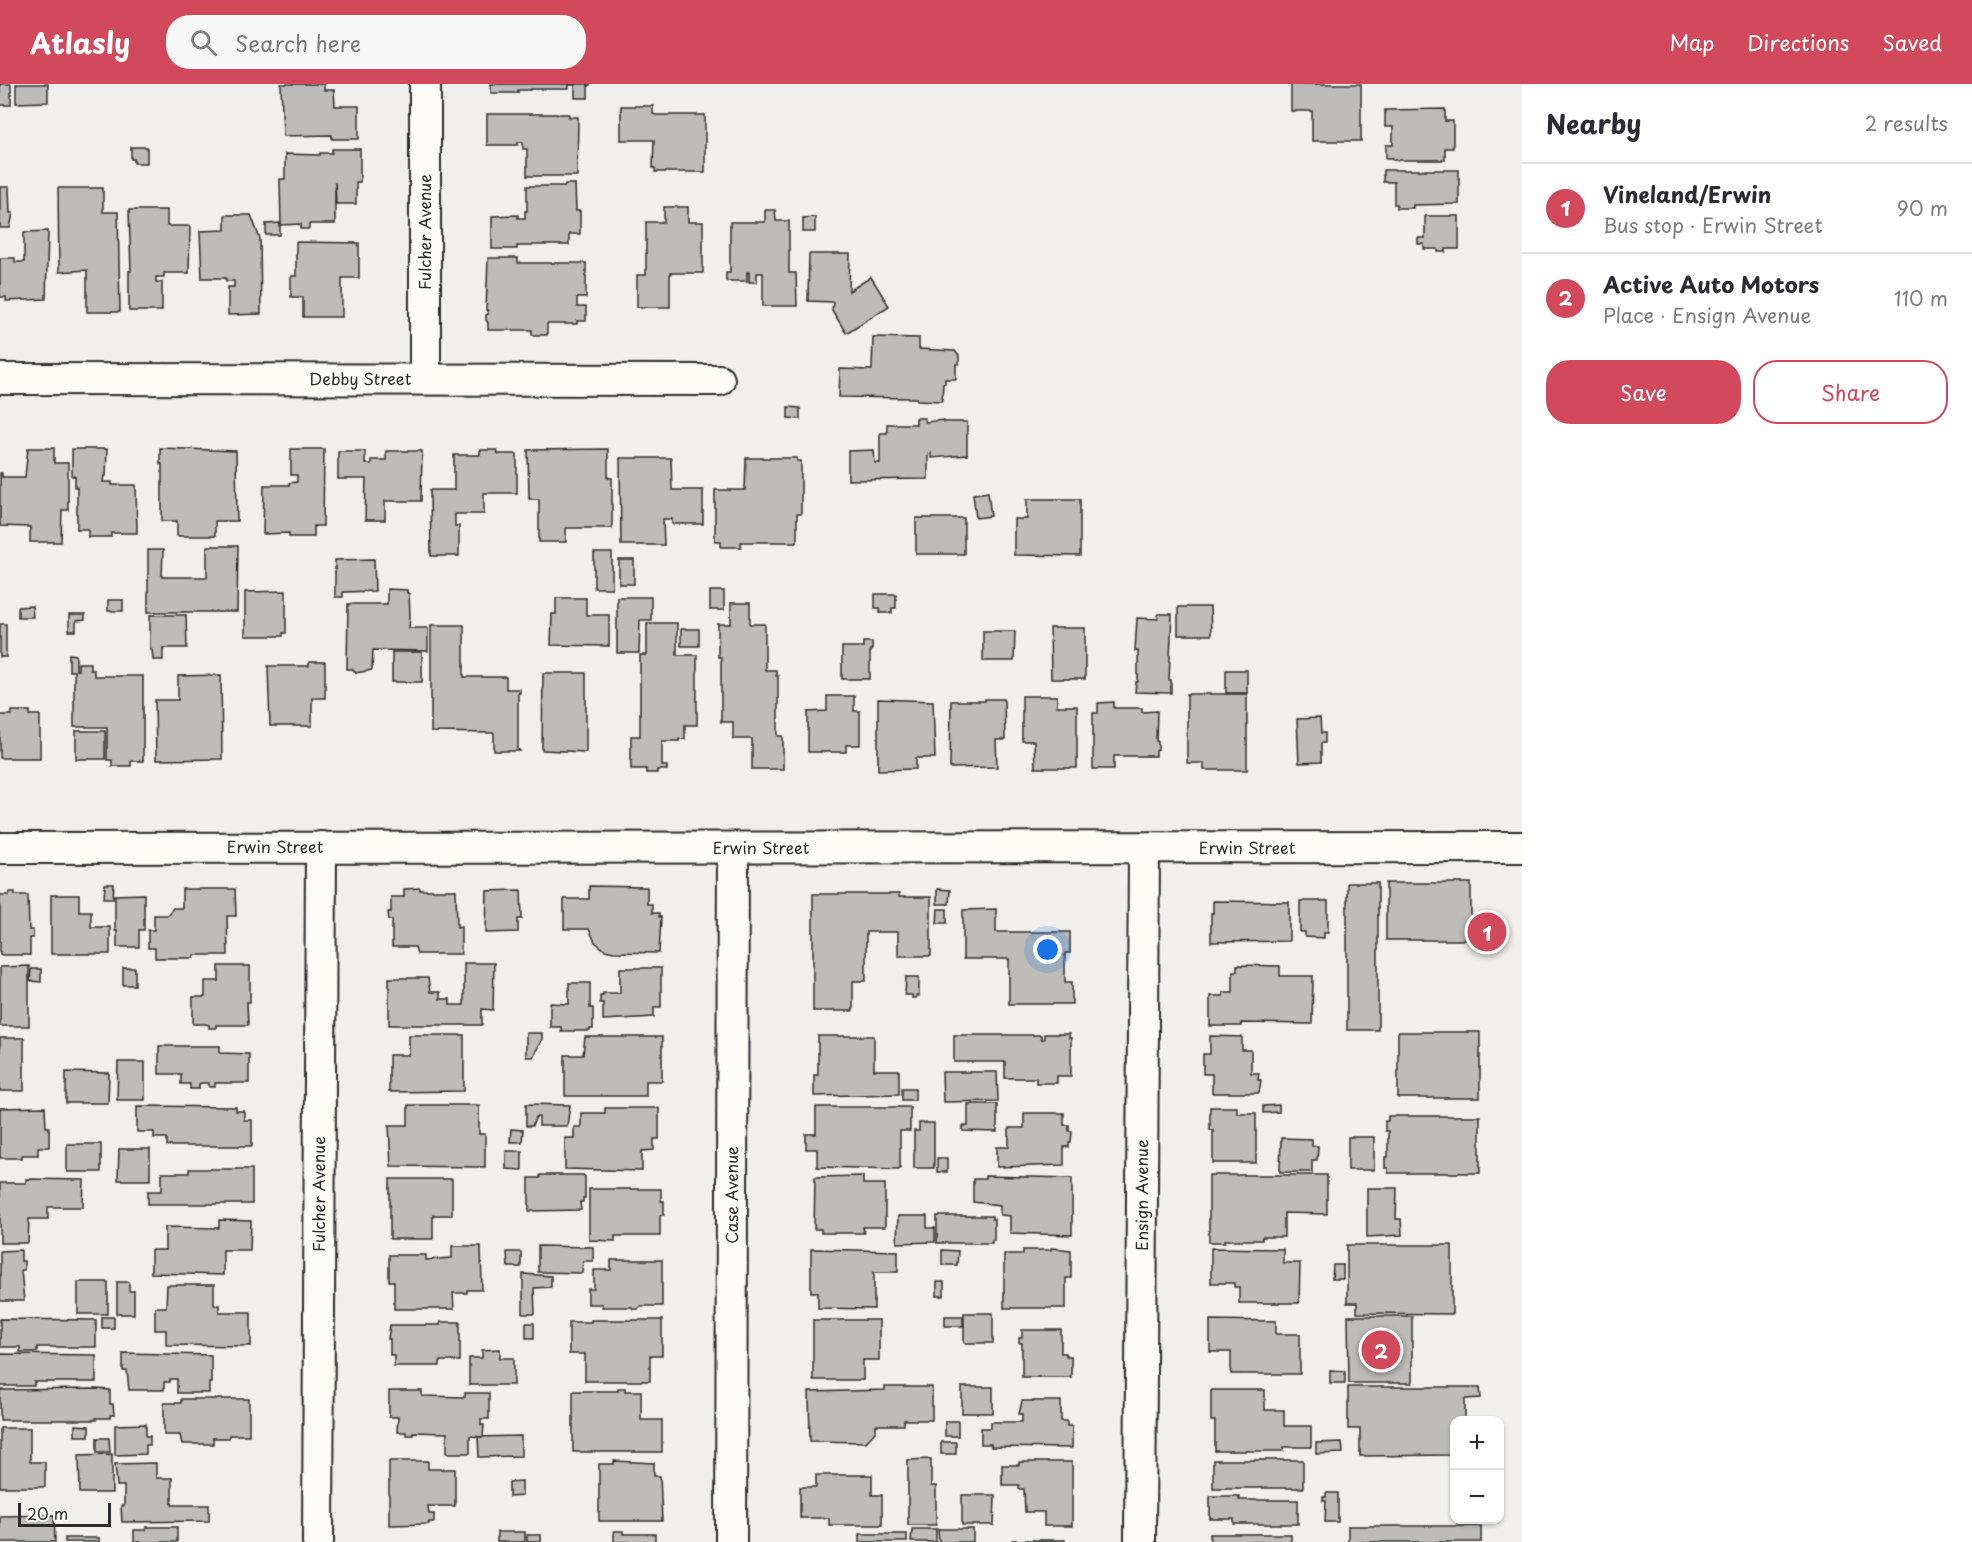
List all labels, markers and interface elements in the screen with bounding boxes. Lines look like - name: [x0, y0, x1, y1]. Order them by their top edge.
- search box: [166, 15, 586, 69]
- text: Atlasly: [30, 21, 130, 64]
- icon: search: [187, 26, 220, 59]
- text: Search here: [235, 26, 361, 59]
- text: Map: [1669, 26, 1714, 58]
- text: Directions: [1747, 26, 1849, 58]
- text: Saved: [1882, 26, 1942, 58]
- text: Nearby: [1546, 104, 1641, 143]
- text: 2 results: [1865, 108, 1948, 138]
- street label: Fulcher Avenue: [412, 174, 436, 290]
- text: Vineland/Erwin: [1603, 177, 1771, 210]
- text: 1: [1561, 193, 1570, 223]
- text: 90 m: [1897, 193, 1948, 223]
- text: Bus stop · Erwin Street: [1603, 210, 1823, 240]
- text: Active Auto Motors: [1603, 267, 1819, 300]
- text: 2: [1558, 283, 1573, 313]
- text: 110 m: [1894, 283, 1948, 313]
- text: Place · Ensign Avenue: [1603, 300, 1811, 330]
- button: Save: [1546, 360, 1741, 424]
- button: Share: [1753, 360, 1948, 424]
- street label: Debby Street: [309, 366, 412, 390]
- street label: Erwin Street: [227, 834, 324, 858]
- street label: Erwin Street: [713, 835, 810, 859]
- street label: Erwin Street: [1199, 835, 1296, 859]
- pin: 1: [1468, 910, 1506, 954]
- your location: [1033, 935, 1062, 964]
- street label: Fulcher Avenue: [306, 1136, 330, 1252]
- street label: Ensign Avenue: [1129, 1139, 1153, 1251]
- street label: Case Avenue: [719, 1146, 743, 1244]
- pin: 2: [1362, 1328, 1400, 1372]
- map controls: [1450, 1416, 1504, 1524]
- button: +: [1450, 1416, 1504, 1470]
- button: −: [1450, 1470, 1504, 1524]
- scale bar: [18, 1500, 111, 1528]
- text: 20 m: [27, 1501, 68, 1525]

